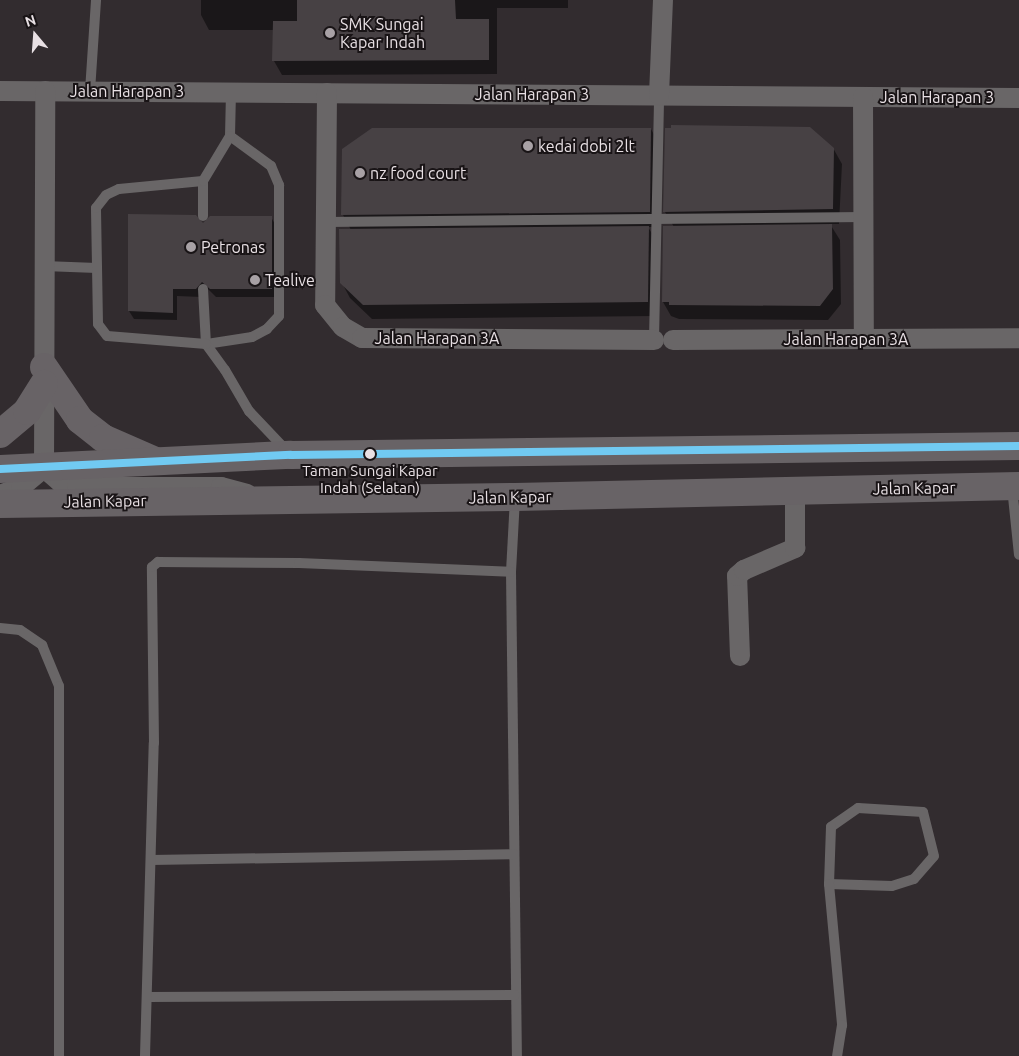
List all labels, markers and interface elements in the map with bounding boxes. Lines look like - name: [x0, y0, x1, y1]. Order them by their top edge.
- north arrow: [10, 10, 60, 60]
- text: N: [23, 12, 38, 30]
- place label: SMK Sungai Kapar Indah: [340, 14, 425, 52]
- marker: SMK Sungai Kapar Indah: [324, 27, 336, 39]
- street label: Jalan Harapan 3: [70, 81, 184, 101]
- street label: Jalan Harapan 3: [475, 84, 589, 104]
- street label: Jalan Harapan 3: [880, 87, 994, 107]
- place label: kedai dobi 2lt: [538, 136, 635, 156]
- marker: kedai dobi 2lt: [522, 140, 534, 152]
- place label: nz food court: [370, 163, 466, 183]
- marker: nz food court: [354, 167, 366, 179]
- place label: Petronas: [201, 237, 265, 257]
- marker: Petronas: [185, 241, 197, 253]
- place label: Tealive: [265, 270, 315, 290]
- marker: Tealive: [249, 274, 261, 286]
- street label: Jalan Harapan 3A: [375, 328, 499, 348]
- street label: Jalan Harapan 3A: [784, 329, 908, 349]
- marker: Taman Sungai Kapar Indah (Selatan): [365, 449, 375, 459]
- place label: Taman Sungai Kapar Indah (Selatan): [302, 461, 438, 496]
- street label: Jalan Kapar: [872, 478, 956, 498]
- street label: Jalan Kapar: [468, 487, 552, 507]
- street label: Jalan Kapar: [63, 491, 147, 511]

